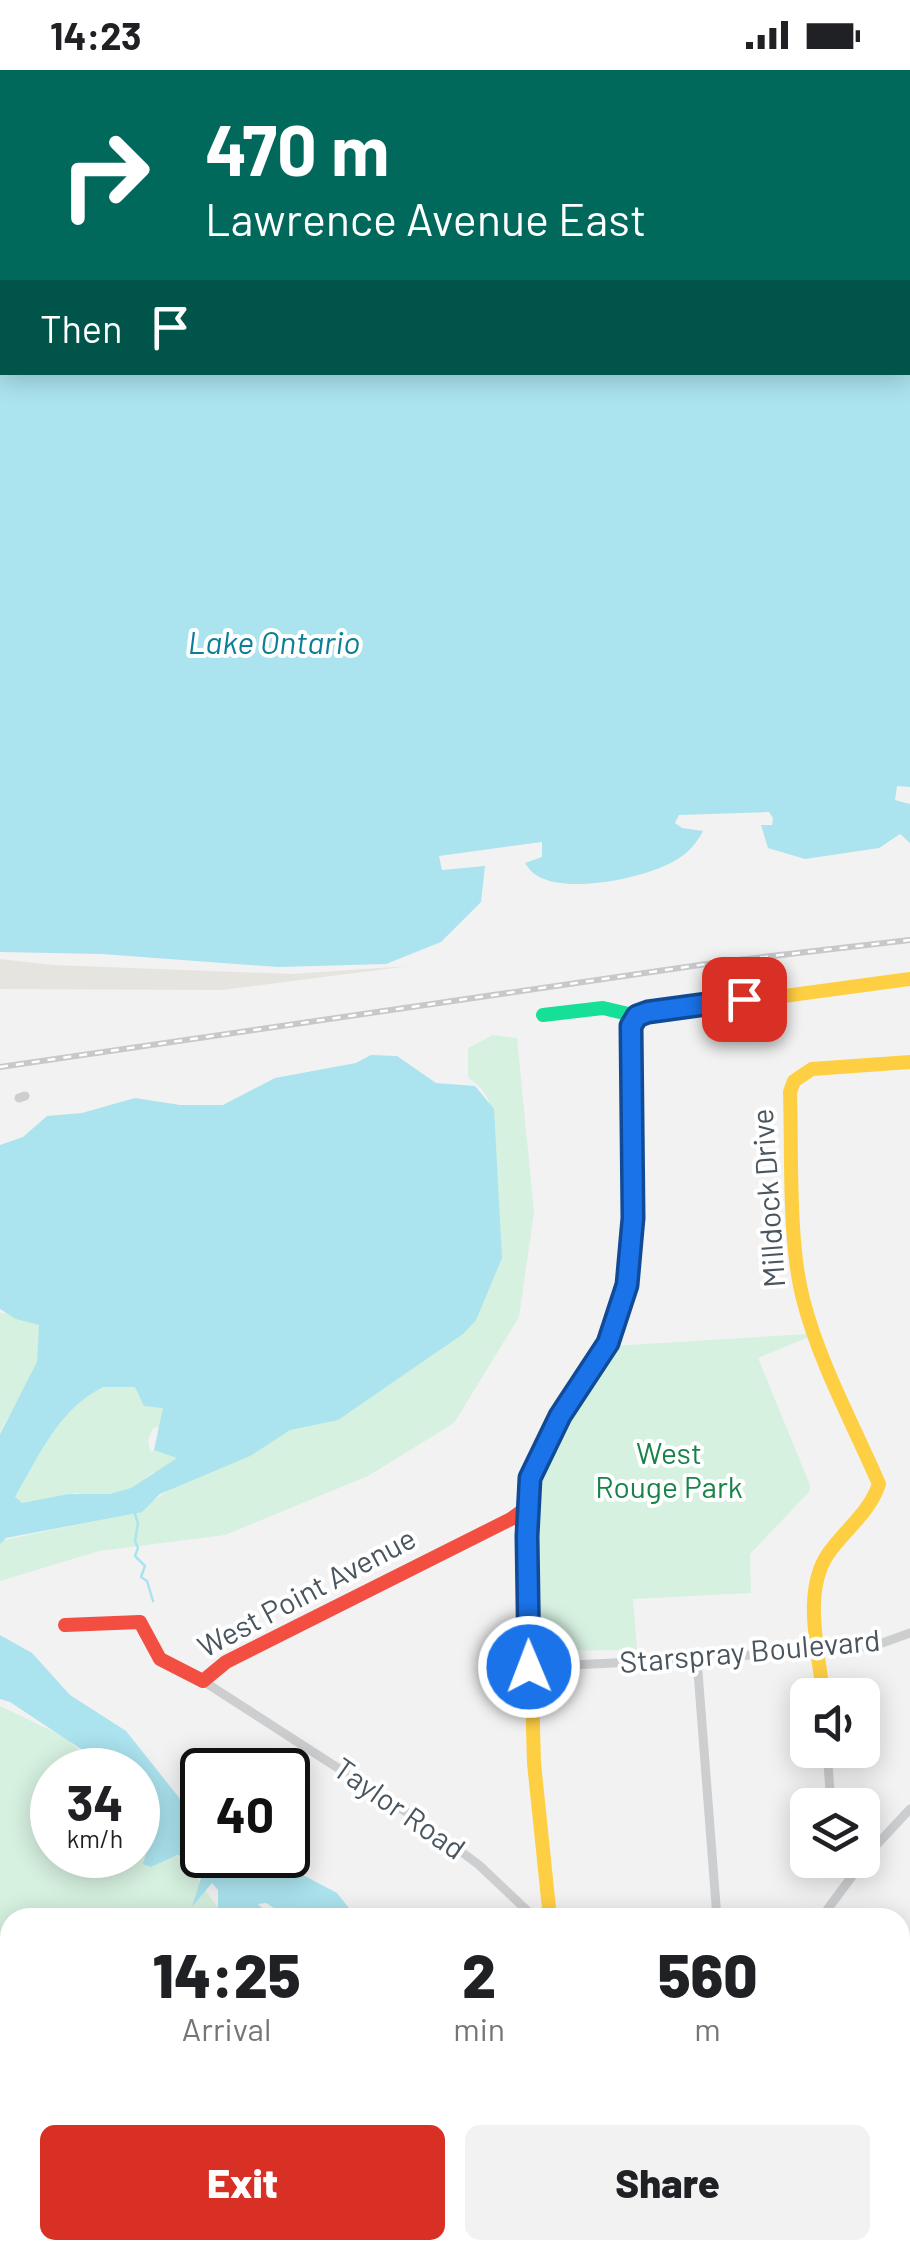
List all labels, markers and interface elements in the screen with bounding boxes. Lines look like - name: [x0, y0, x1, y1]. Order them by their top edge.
- text: 14:23: [50, 12, 142, 58]
- text: 470 m: [205, 106, 389, 190]
- icon: right: [40, 110, 170, 240]
- text: Lawrence Avenue East: [205, 191, 646, 245]
- icon: arrive: [143, 300, 198, 355]
- text: Then: [40, 305, 123, 351]
- water label: Lake Ontario: [188, 622, 360, 660]
- pin: [702, 957, 787, 1042]
- icon: arrive: [717, 972, 772, 1027]
- street label: Milldock Drive: [743, 1108, 791, 1289]
- park label: West Rouge Park: [595, 1434, 743, 1504]
- street label: West Point Avenue: [191, 1519, 421, 1664]
- position arrow: [477, 1615, 581, 1719]
- street label: Starspray Boulevard: [618, 1621, 882, 1679]
- map controls: [790, 1678, 880, 1878]
- button: sound: [790, 1678, 880, 1768]
- speed limit sign: 40: [180, 1748, 310, 1878]
- street label: Taylor Road: [328, 1749, 473, 1866]
- text: 34: [66, 1771, 124, 1831]
- button: layers: [790, 1788, 880, 1878]
- text: km/h: [67, 1823, 123, 1853]
- text: 14:25: [153, 1938, 301, 2010]
- text: 2: [462, 1938, 496, 2010]
- text: 560: [658, 1938, 757, 2010]
- text: Arrival: [182, 2009, 271, 2047]
- text: min: [453, 2009, 505, 2047]
- text: m: [694, 2009, 721, 2047]
- button: Exit: [40, 2125, 445, 2240]
- button: Share: [465, 2125, 870, 2240]

